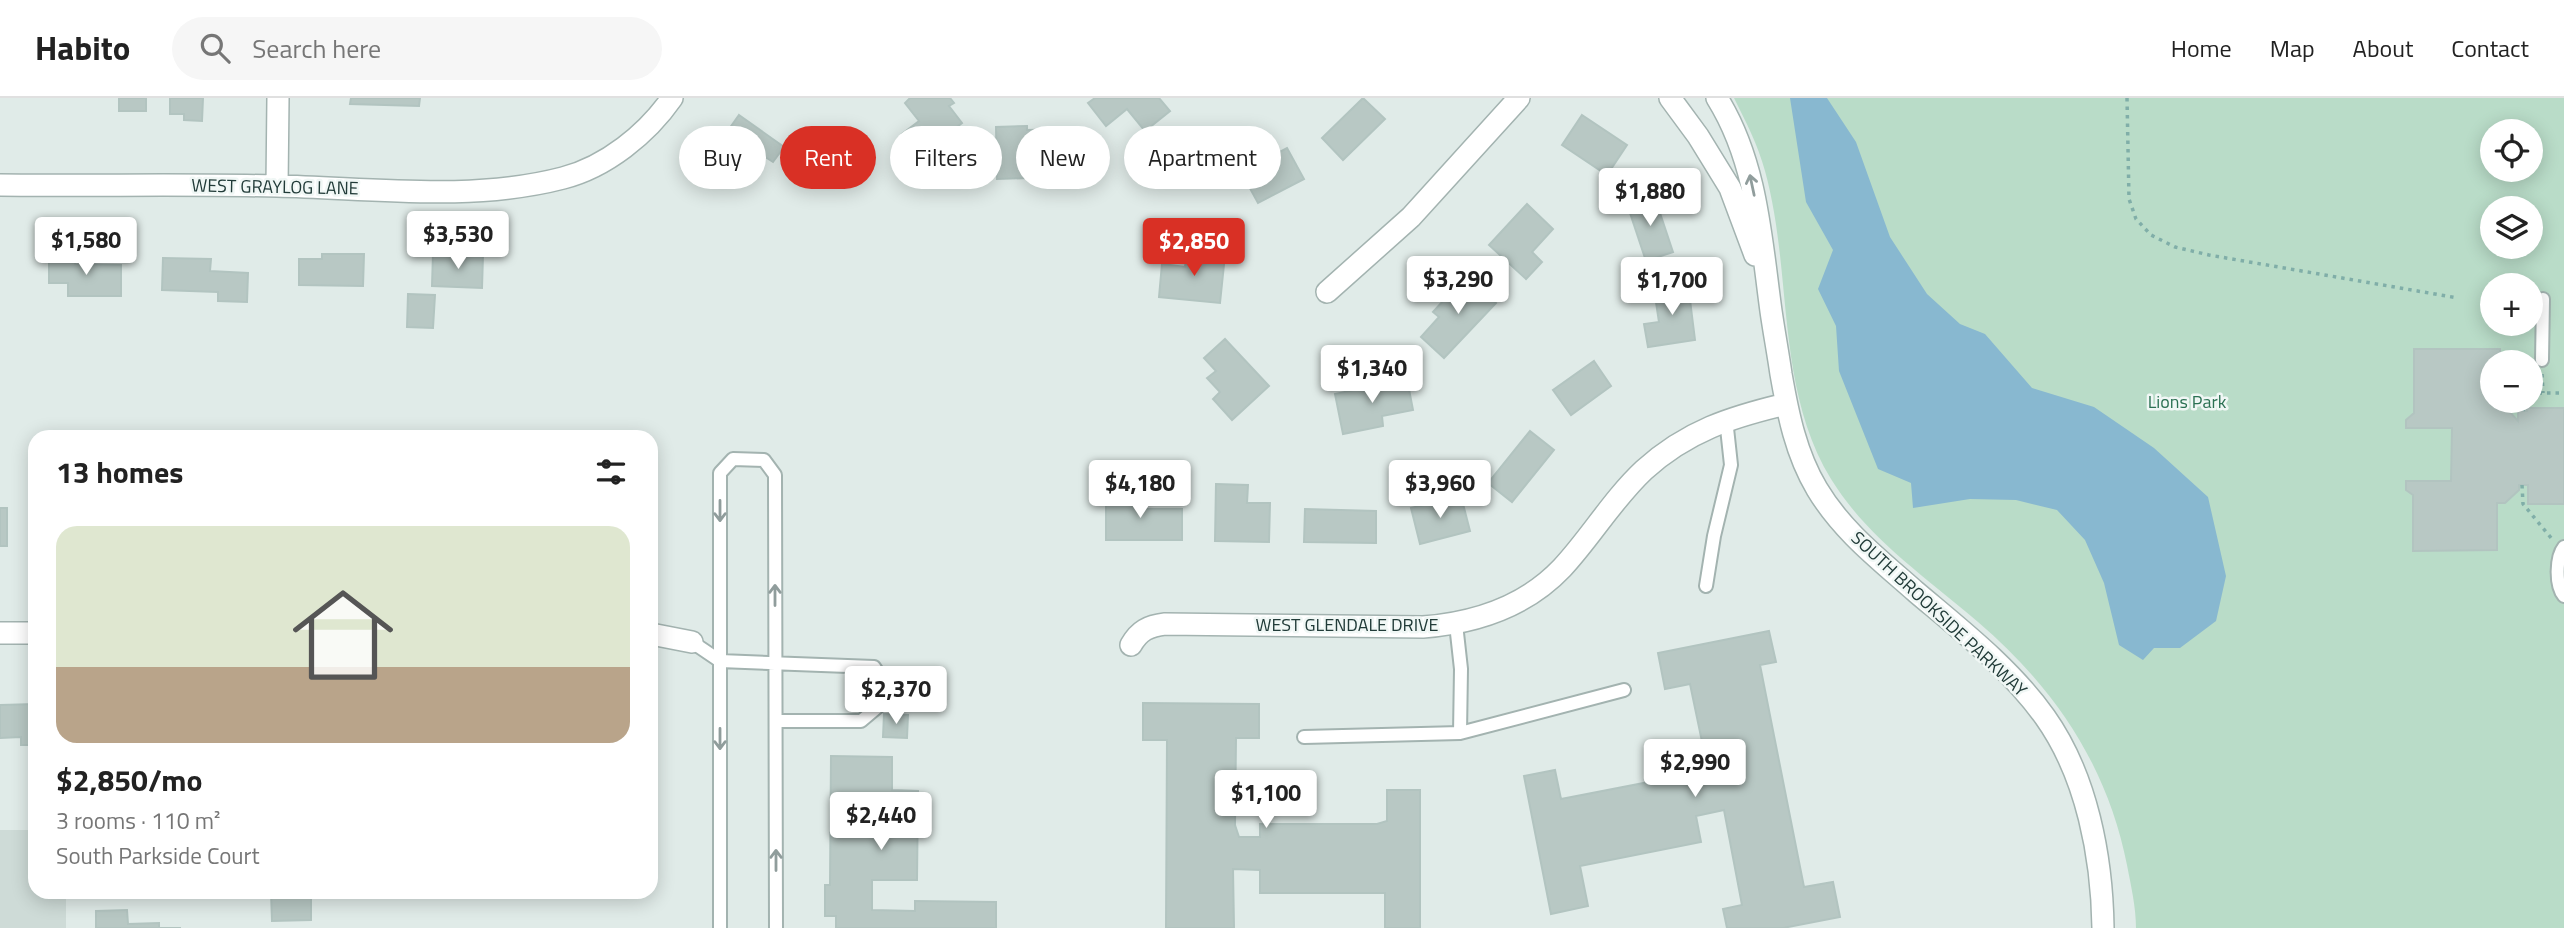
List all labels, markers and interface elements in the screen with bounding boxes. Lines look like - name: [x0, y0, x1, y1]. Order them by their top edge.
- search box: [172, 17, 662, 80]
- text: Habito: [35, 23, 130, 73]
- icon: search: [196, 29, 234, 67]
- text: Search here: [252, 29, 381, 68]
- text: Home: [2171, 30, 2232, 66]
- text: Map: [2270, 30, 2315, 66]
- text: About: [2353, 30, 2413, 66]
- text: Contact: [2451, 30, 2529, 66]
- map controls: [2480, 119, 2543, 413]
- button: locate: [2480, 119, 2543, 182]
- chip: Buy: [679, 126, 766, 189]
- chip: Rent: [780, 126, 876, 189]
- chip: Filters: [890, 126, 1002, 189]
- chip: New: [1016, 126, 1110, 189]
- chip: Apartment: [1124, 126, 1281, 189]
- pin: $1,880: [1593, 169, 1707, 228]
- street label: WEST GRAYLOG LANE: [191, 172, 359, 201]
- text: $1,880: [1615, 173, 1685, 208]
- one-way arrow: [1744, 174, 1758, 197]
- button: layers: [2480, 196, 2543, 259]
- pin: $3,530: [401, 212, 515, 271]
- text: $3,530: [423, 216, 493, 251]
- pin: $1,580: [29, 218, 143, 277]
- pin: $2,850: [1137, 218, 1251, 278]
- text: $1,580: [51, 222, 121, 257]
- text: $2,850: [1159, 223, 1229, 258]
- pin: $3,290: [1401, 256, 1515, 316]
- pin: $1,700: [1615, 258, 1729, 317]
- text: $3,290: [1423, 261, 1493, 296]
- text: $1,700: [1637, 262, 1707, 297]
- button: +: [2480, 273, 2543, 336]
- pin: $1,340: [1315, 345, 1429, 405]
- text: $1,340: [1337, 350, 1407, 385]
- button: −: [2480, 350, 2543, 413]
- park label: Lions Park: [2148, 388, 2227, 415]
- text: 13 homes: [56, 449, 183, 495]
- icon: filters: [592, 453, 630, 491]
- pin: $4,180: [1083, 460, 1197, 520]
- pin: $3,960: [1383, 460, 1497, 520]
- text: $4,180: [1105, 465, 1175, 500]
- text: $3,960: [1405, 465, 1475, 500]
- one-way arrow: [713, 499, 727, 522]
- street label: SOUTH BROOKSIDE PARKWAY: [1845, 525, 2034, 703]
- icon: home: [280, 572, 406, 698]
- one-way arrow: [768, 584, 782, 607]
- street label: WEST GLENDALE DRIVE: [1255, 611, 1439, 638]
- pin: $2,370: [839, 666, 953, 726]
- text: $2,370: [861, 671, 931, 706]
- one-way arrow: [713, 727, 727, 750]
- pin: $2,990: [1638, 740, 1752, 799]
- text: $2,990: [1660, 744, 1730, 779]
- text: $2,850/mo: [56, 757, 202, 803]
- pin: $1,100: [1209, 770, 1323, 830]
- text: $1,100: [1231, 775, 1301, 810]
- pin: $2,440: [824, 792, 938, 852]
- text: $2,440: [846, 797, 916, 832]
- text: 3 rooms · 110 m²: [56, 803, 220, 838]
- text: South Parkside Court: [56, 838, 260, 873]
- one-way arrow: [769, 849, 783, 872]

